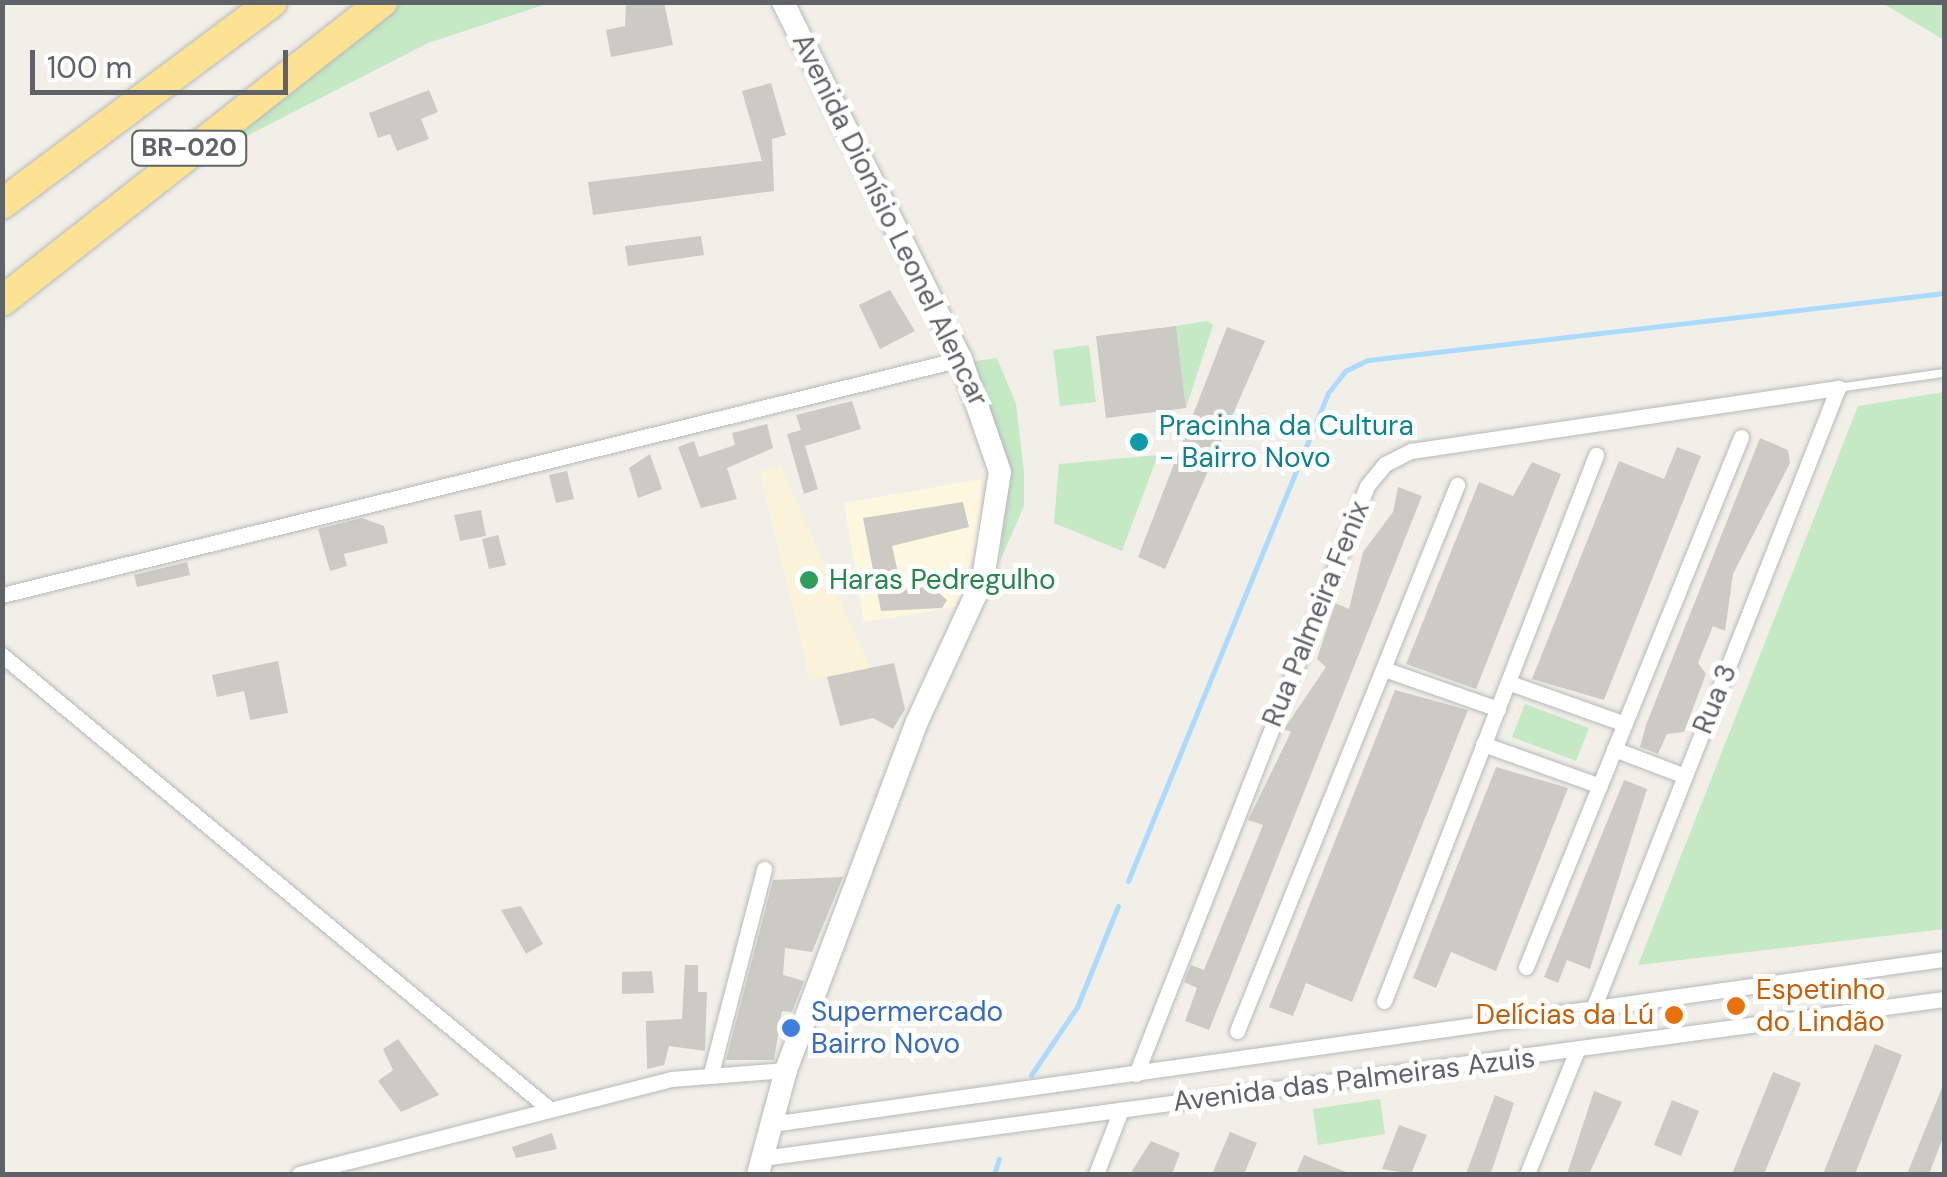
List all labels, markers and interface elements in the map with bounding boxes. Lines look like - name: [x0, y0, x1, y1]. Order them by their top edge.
- street label: Avenida Dionísio Leonel Alencar: [785, 28, 995, 412]
- scale bar: [35, 30, 292, 92]
- text: 100 m: [47, 48, 132, 87]
- road number: BR-020: [129, 128, 249, 168]
- place label: Pracinha da Cultura - Bairro Novo: [1159, 409, 1414, 475]
- marker: Pracinha da Cultura - Bairro Novo: [1128, 431, 1150, 453]
- street label: Rua Palmeira Fenix: [1255, 496, 1377, 732]
- place label: Haras Pedregulho: [829, 563, 1056, 597]
- marker: Haras Pedregulho: [798, 569, 820, 591]
- street label: Rua 3: [1686, 659, 1744, 739]
- place label: Espetinho do Lindão: [1756, 973, 1885, 1039]
- place label: Supermercado Bairro Novo: [811, 995, 1003, 1061]
- marker: Espetinho do Lindão: [1725, 995, 1747, 1017]
- place label: Delícias da Lú: [1476, 998, 1654, 1032]
- marker: Delícias da Lú: [1663, 1004, 1685, 1026]
- marker: Supermercado Bairro Novo: [780, 1017, 802, 1039]
- street label: Avenida das Palmeiras Azuis: [1171, 1041, 1537, 1119]

